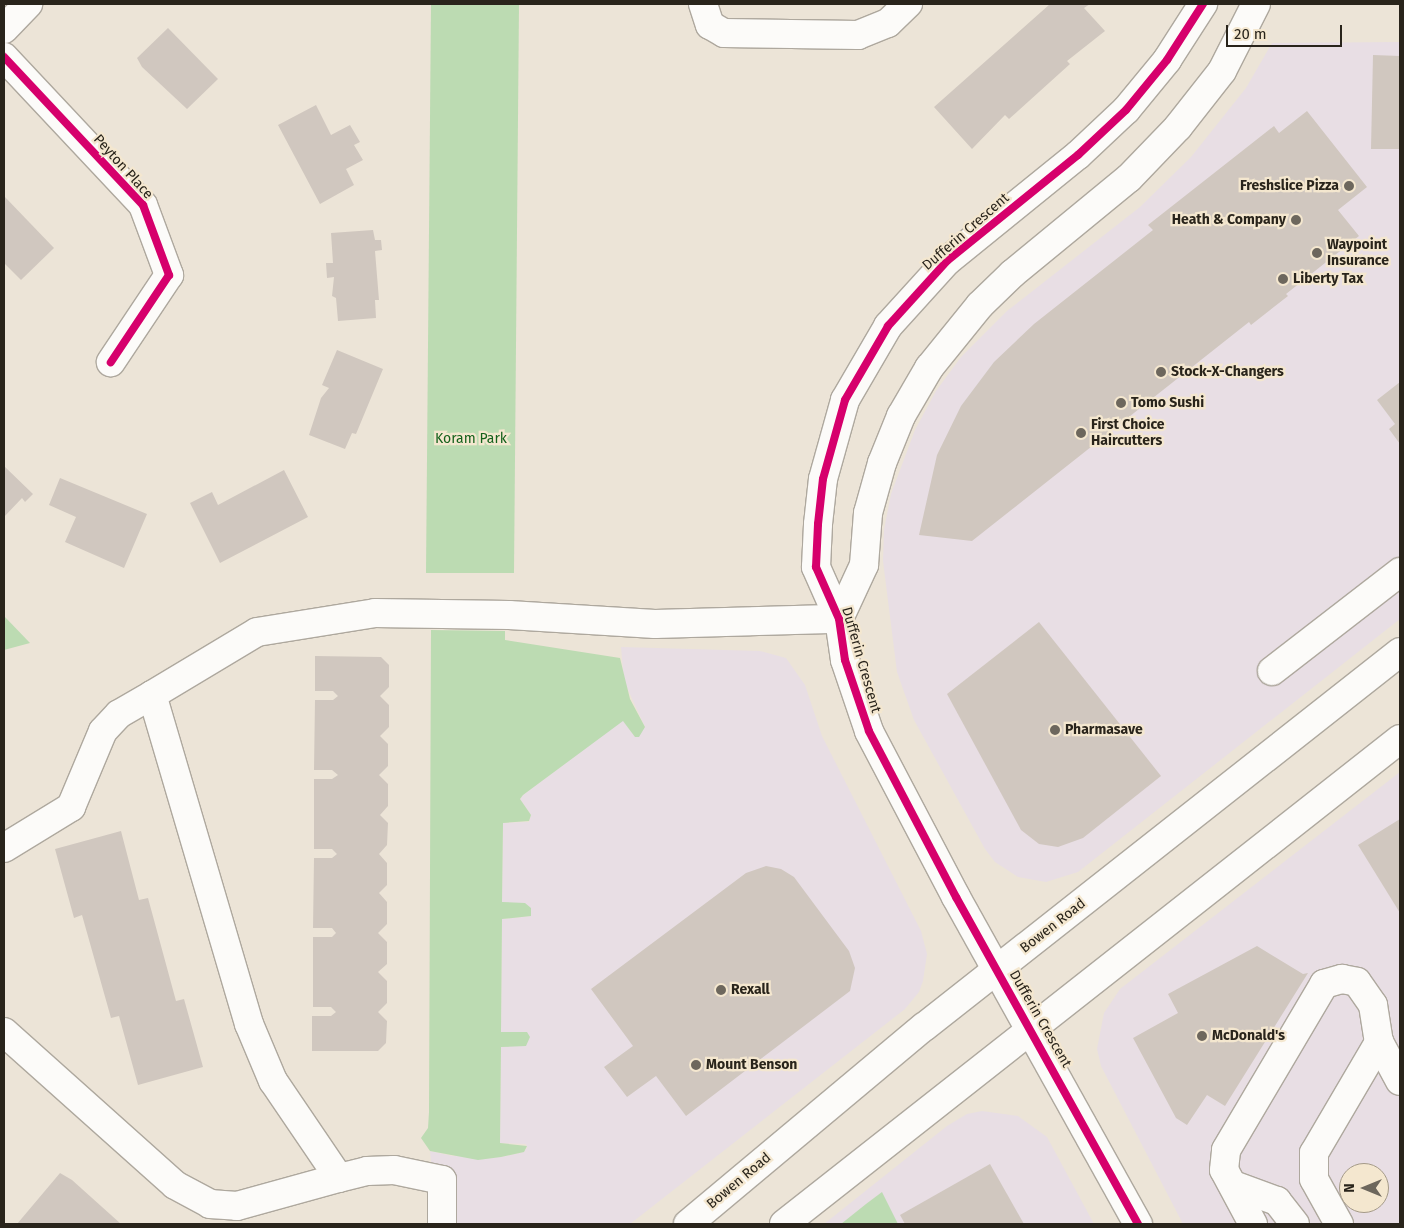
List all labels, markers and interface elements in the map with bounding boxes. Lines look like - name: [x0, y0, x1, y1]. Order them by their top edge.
- scale bar: [1229, 15, 1345, 47]
- text: 20 m: [1234, 25, 1267, 43]
- street label: Peyton Place: [90, 131, 156, 203]
- place label: Freshslice Pizza: [1240, 178, 1339, 194]
- marker: Freshslice Pizza: [1343, 180, 1355, 192]
- street label: Dufferin Crescent: [919, 190, 1013, 274]
- place label: Heath & Company: [1172, 212, 1286, 228]
- marker: Heath & Company: [1290, 214, 1302, 226]
- place label: Waypoint Insurance: [1327, 237, 1389, 270]
- marker: Waypoint Insurance: [1311, 247, 1323, 259]
- place label: Liberty Tax: [1293, 271, 1363, 287]
- marker: Liberty Tax: [1277, 273, 1289, 285]
- place label: Stock-X-Changers: [1171, 364, 1284, 380]
- marker: Stock-X-Changers: [1155, 366, 1167, 378]
- place label: Tomo Sushi: [1131, 395, 1204, 411]
- marker: Tomo Sushi: [1115, 397, 1127, 409]
- place label: First Choice Haircutters: [1091, 417, 1165, 450]
- marker: First Choice Haircutters: [1075, 427, 1087, 439]
- park label: Koram Park: [435, 431, 507, 447]
- street label: Dufferin Crescent: [838, 605, 884, 715]
- place label: Pharmasave: [1065, 722, 1143, 738]
- marker: Pharmasave: [1049, 724, 1061, 736]
- street label: Bowen Road: [1017, 895, 1089, 957]
- street label: Dufferin Crescent: [1005, 967, 1075, 1071]
- place label: Rexall: [731, 982, 770, 998]
- marker: Rexall: [715, 984, 727, 996]
- place label: McDonald's: [1212, 1028, 1285, 1044]
- marker: McDonald's: [1196, 1030, 1208, 1042]
- place label: Mount Benson: [706, 1057, 797, 1073]
- marker: Mount Benson: [690, 1059, 702, 1071]
- street label: Bowen Road: [704, 1149, 774, 1213]
- north arrow: [1339, 1163, 1389, 1213]
- text: N: [1341, 1183, 1358, 1193]

